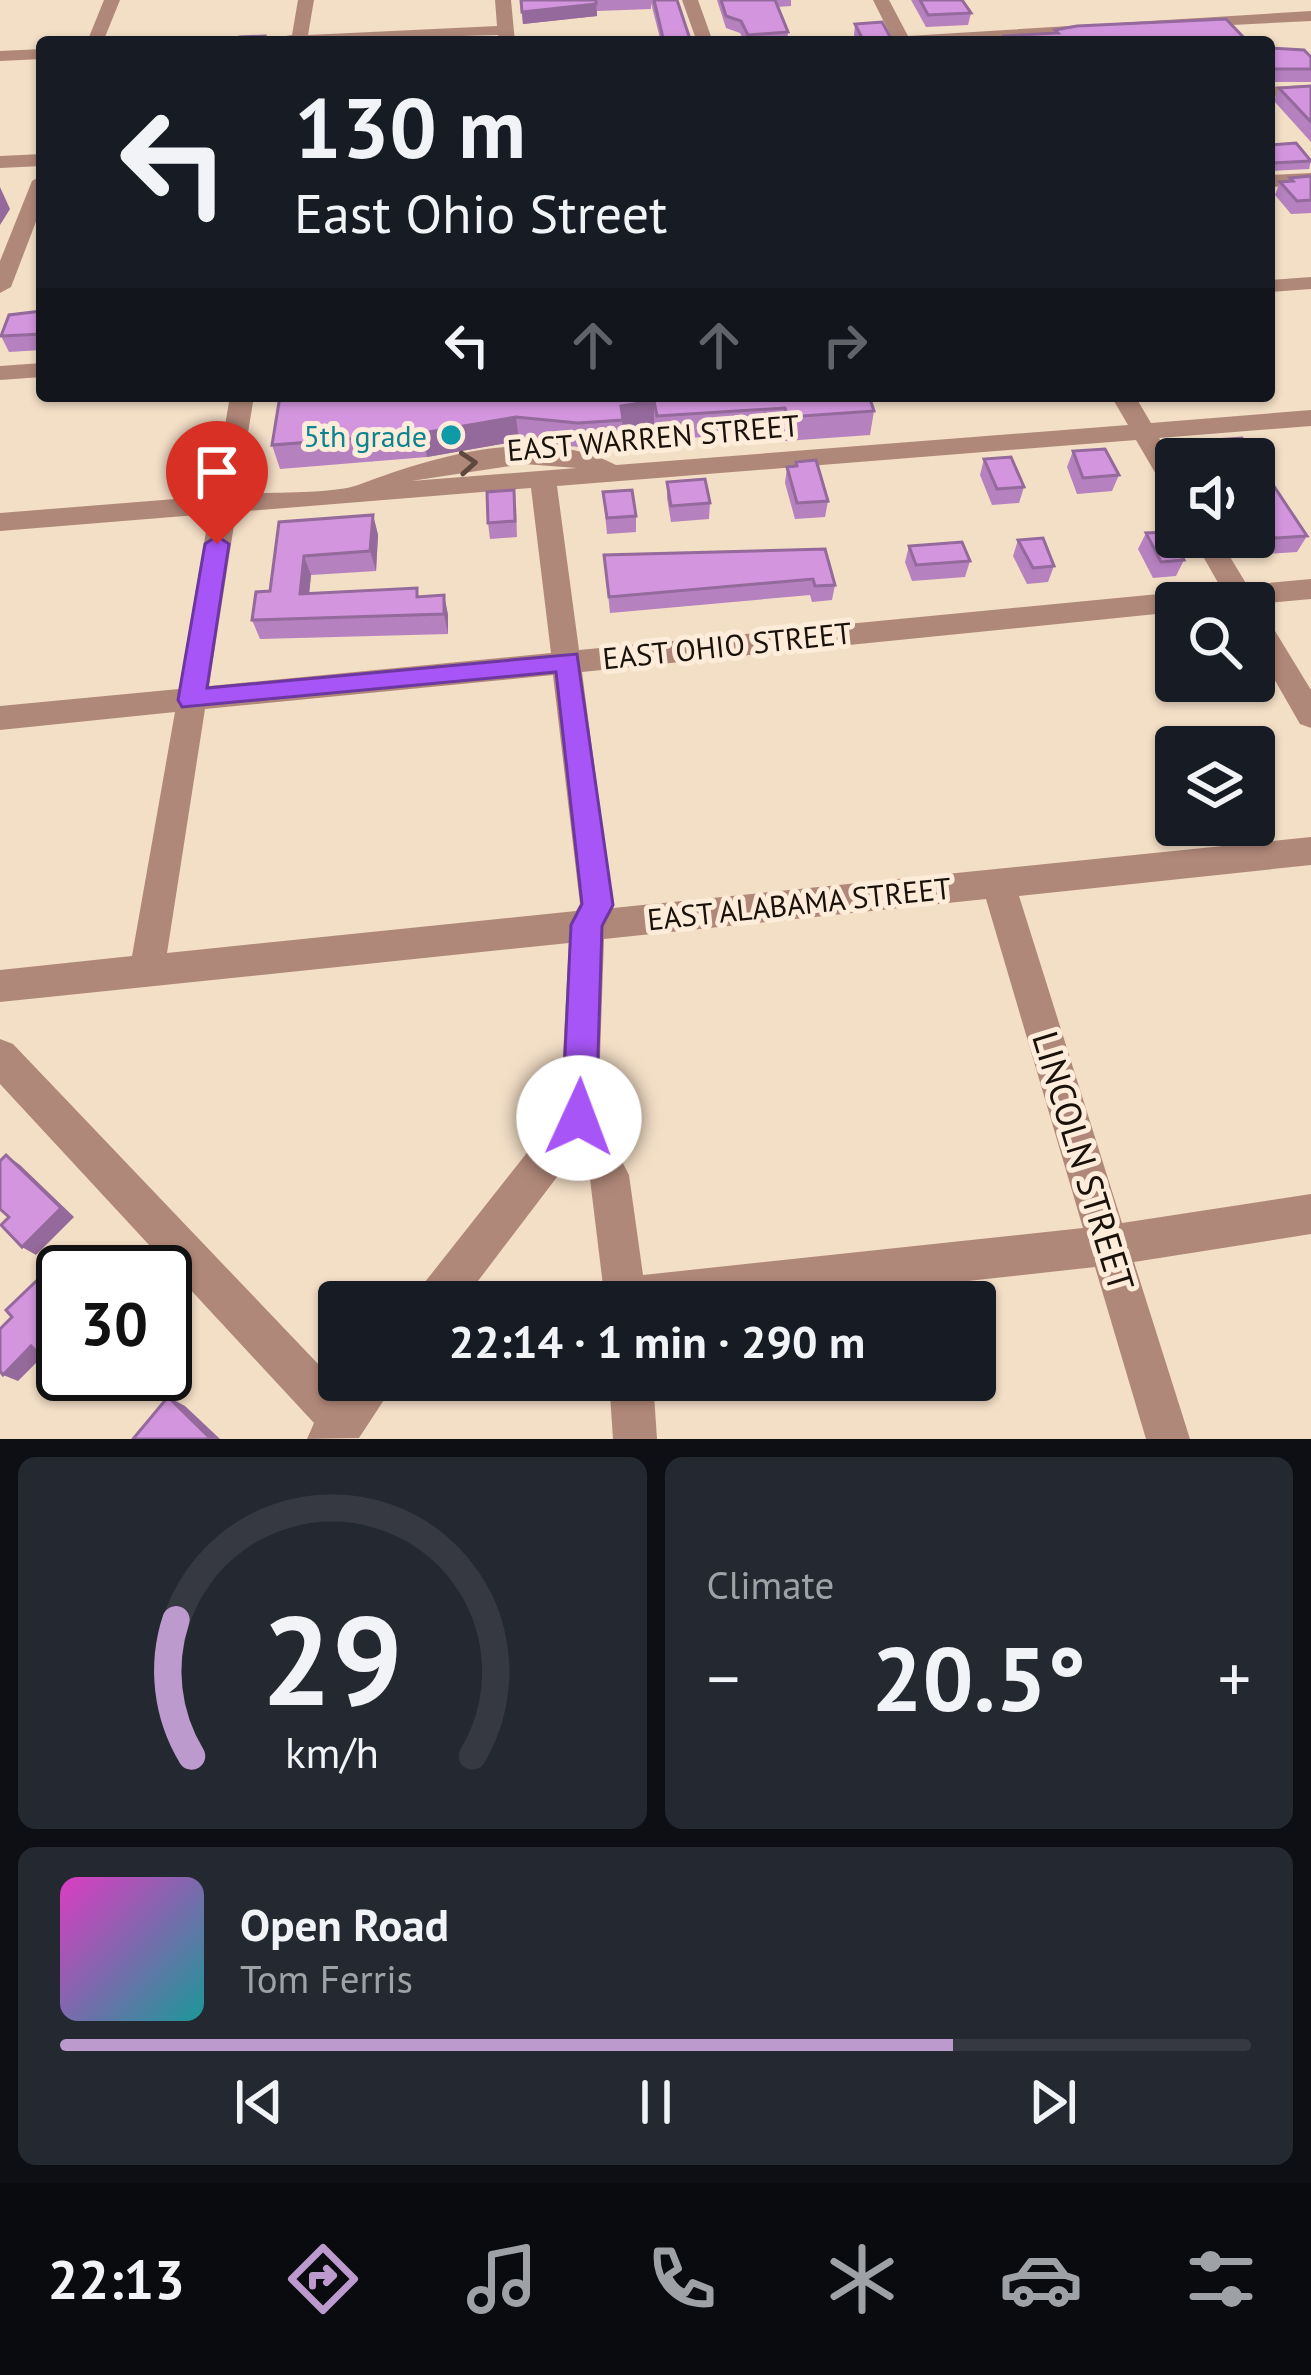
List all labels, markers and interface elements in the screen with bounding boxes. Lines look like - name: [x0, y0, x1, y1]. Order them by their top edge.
- text: 130 m: [294, 72, 526, 181]
- icon: left: [96, 84, 252, 240]
- text: East Ohio Street: [294, 178, 667, 248]
- icon: left: [434, 312, 500, 378]
- icon: ahead: [560, 312, 626, 378]
- icon: ahead: [686, 312, 752, 378]
- icon: right: [812, 312, 878, 378]
- street label: EAST WARREN STREET: [505, 405, 801, 469]
- place label: 5th grade: [303, 416, 427, 455]
- pin: [166, 421, 268, 544]
- marker: 5th grade: [438, 422, 464, 448]
- map controls: [1155, 438, 1275, 846]
- button: sound: [1155, 438, 1275, 558]
- icon: arrive: [184, 439, 250, 505]
- one-way arrow: [459, 450, 478, 476]
- button: search: [1155, 582, 1275, 702]
- street label: EAST OHIO STREET: [601, 612, 854, 677]
- button: layers: [1155, 726, 1275, 846]
- street label: EAST ALABAMA STREET: [645, 868, 953, 938]
- street label: LINCOLN STREET: [1022, 1025, 1146, 1297]
- position arrow: [516, 1055, 642, 1181]
- speed limit sign: 30: [36, 1245, 192, 1401]
- text: 22:14 · 1 min · 290 m: [449, 1312, 865, 1370]
- text: Climate: [707, 1559, 834, 1610]
- text: 29: [261, 1578, 403, 1739]
- text: 20.5°: [871, 1619, 1086, 1736]
- text: −: [707, 1635, 740, 1720]
- text: +: [1218, 1635, 1251, 1720]
- text: km/h: [285, 1724, 379, 1780]
- text: Open Road: [240, 1895, 449, 1953]
- text: Tom Ferris: [240, 1953, 413, 2004]
- icon: previous: [226, 2069, 292, 2135]
- icon: pause: [623, 2069, 689, 2135]
- icon: next: [1020, 2069, 1086, 2135]
- icon: directions: [281, 2237, 365, 2321]
- icon: music: [460, 2237, 544, 2321]
- icon: phone: [640, 2237, 724, 2321]
- icon: climate: [820, 2237, 904, 2321]
- icon: car: [999, 2237, 1083, 2321]
- icon: filters: [1179, 2237, 1263, 2321]
- text: 22:13: [48, 2244, 185, 2314]

